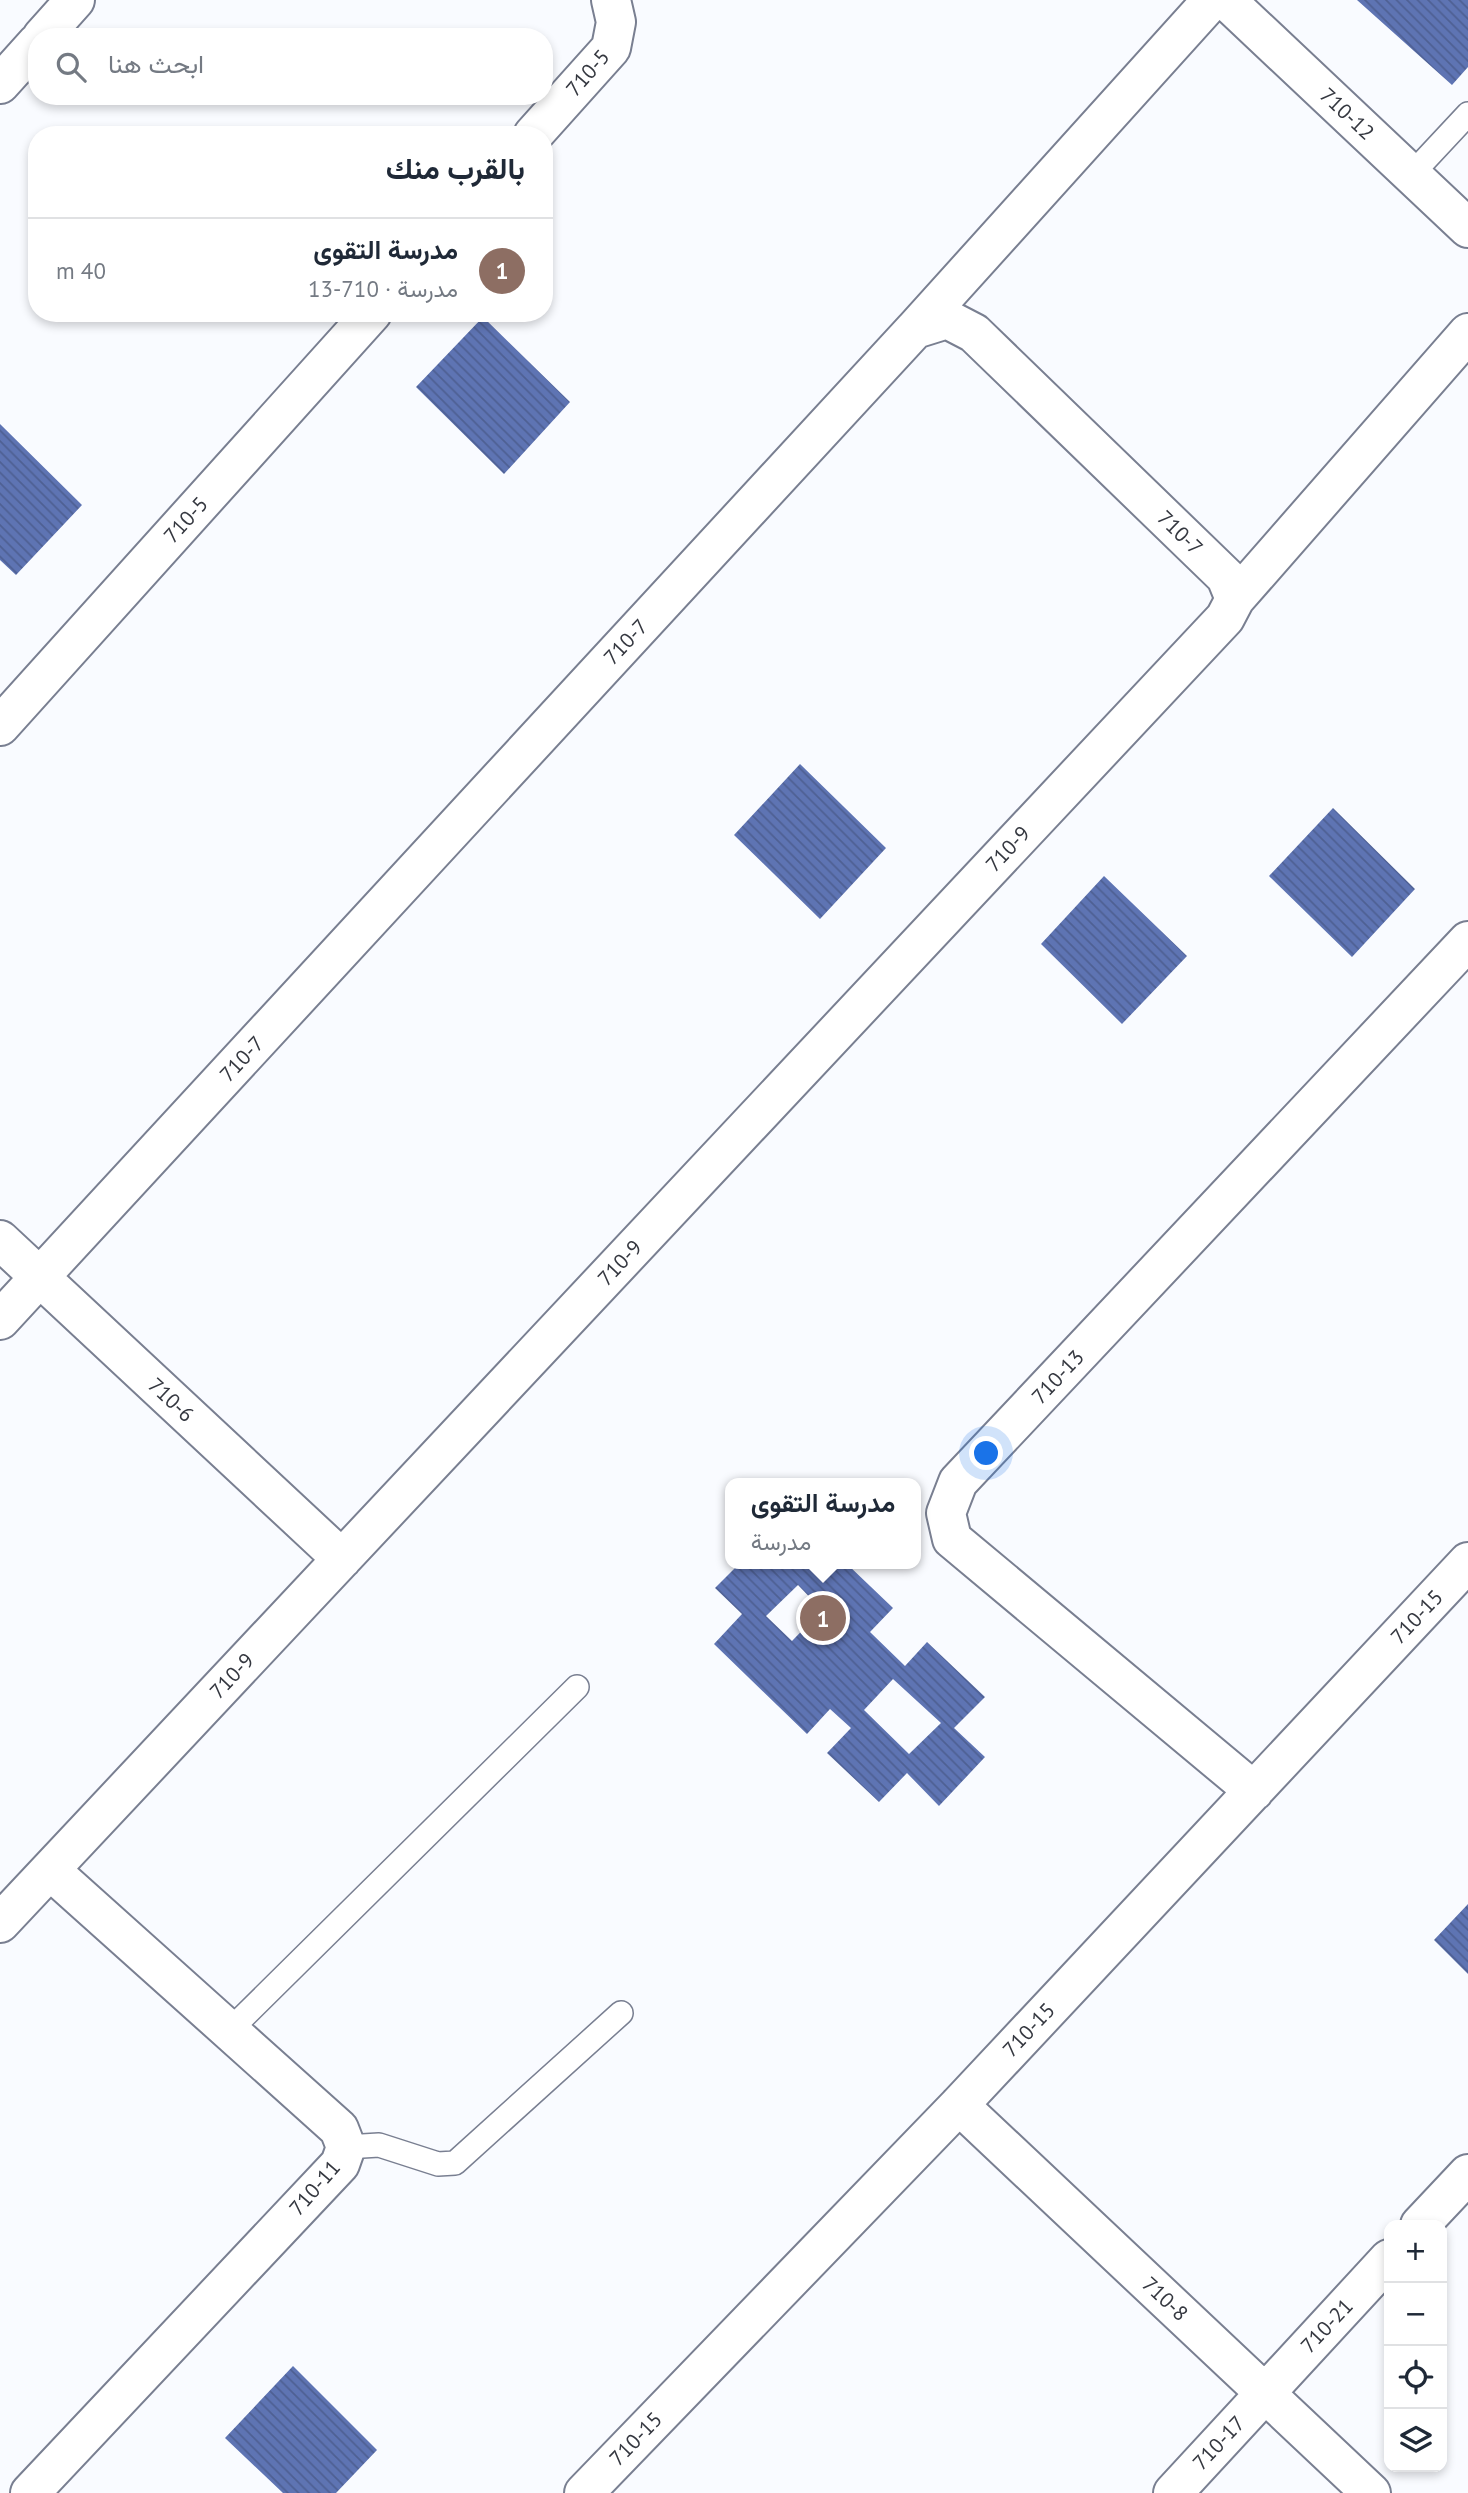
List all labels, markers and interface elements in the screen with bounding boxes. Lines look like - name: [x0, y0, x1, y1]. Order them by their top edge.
- search box: [28, 28, 553, 105]
- street label: 710-5: [560, 44, 615, 102]
- text: ابحث هنا: [108, 47, 204, 80]
- icon: search: [52, 48, 90, 86]
- street label: 710-12: [1314, 82, 1380, 146]
- text: بالقرب منك: [386, 148, 525, 187]
- text: مدرسة التقوى: [313, 233, 458, 266]
- text: 40 m: [56, 256, 106, 285]
- text: 1: [495, 256, 509, 285]
- text: مدرسة · 710-13: [308, 274, 458, 303]
- street label: 710-5: [158, 491, 214, 549]
- street label: 710-7: [1152, 504, 1209, 561]
- street label: 710-7: [598, 613, 654, 670]
- street label: 710-9: [980, 820, 1036, 877]
- street label: 710-7: [214, 1030, 270, 1087]
- street label: 710-9: [592, 1234, 648, 1291]
- street label: 710-13: [1026, 1344, 1090, 1410]
- street label: 710-6: [143, 1372, 200, 1428]
- your location: [969, 1436, 1003, 1470]
- popup: [725, 1478, 921, 1569]
- text: مدرسة التقوى: [751, 1486, 895, 1519]
- text: مدرسة: [751, 1527, 811, 1556]
- street label: 710-15: [1385, 1584, 1449, 1650]
- pin: 1: [800, 1592, 846, 1644]
- street label: 710-9: [204, 1647, 260, 1704]
- street label: 710-15: [997, 1997, 1061, 2063]
- street label: 710-11: [283, 2154, 346, 2221]
- map controls: [1384, 2220, 1447, 2472]
- button: +: [1384, 2220, 1447, 2283]
- street label: 710-8: [1137, 2271, 1194, 2327]
- button: −: [1384, 2283, 1447, 2346]
- street label: 710-21: [1295, 2293, 1359, 2359]
- button: locate: [1384, 2346, 1447, 2409]
- street label: 710-15: [603, 2406, 668, 2471]
- button: layers: [1384, 2409, 1447, 2472]
- street label: 710-17: [1187, 2410, 1251, 2476]

